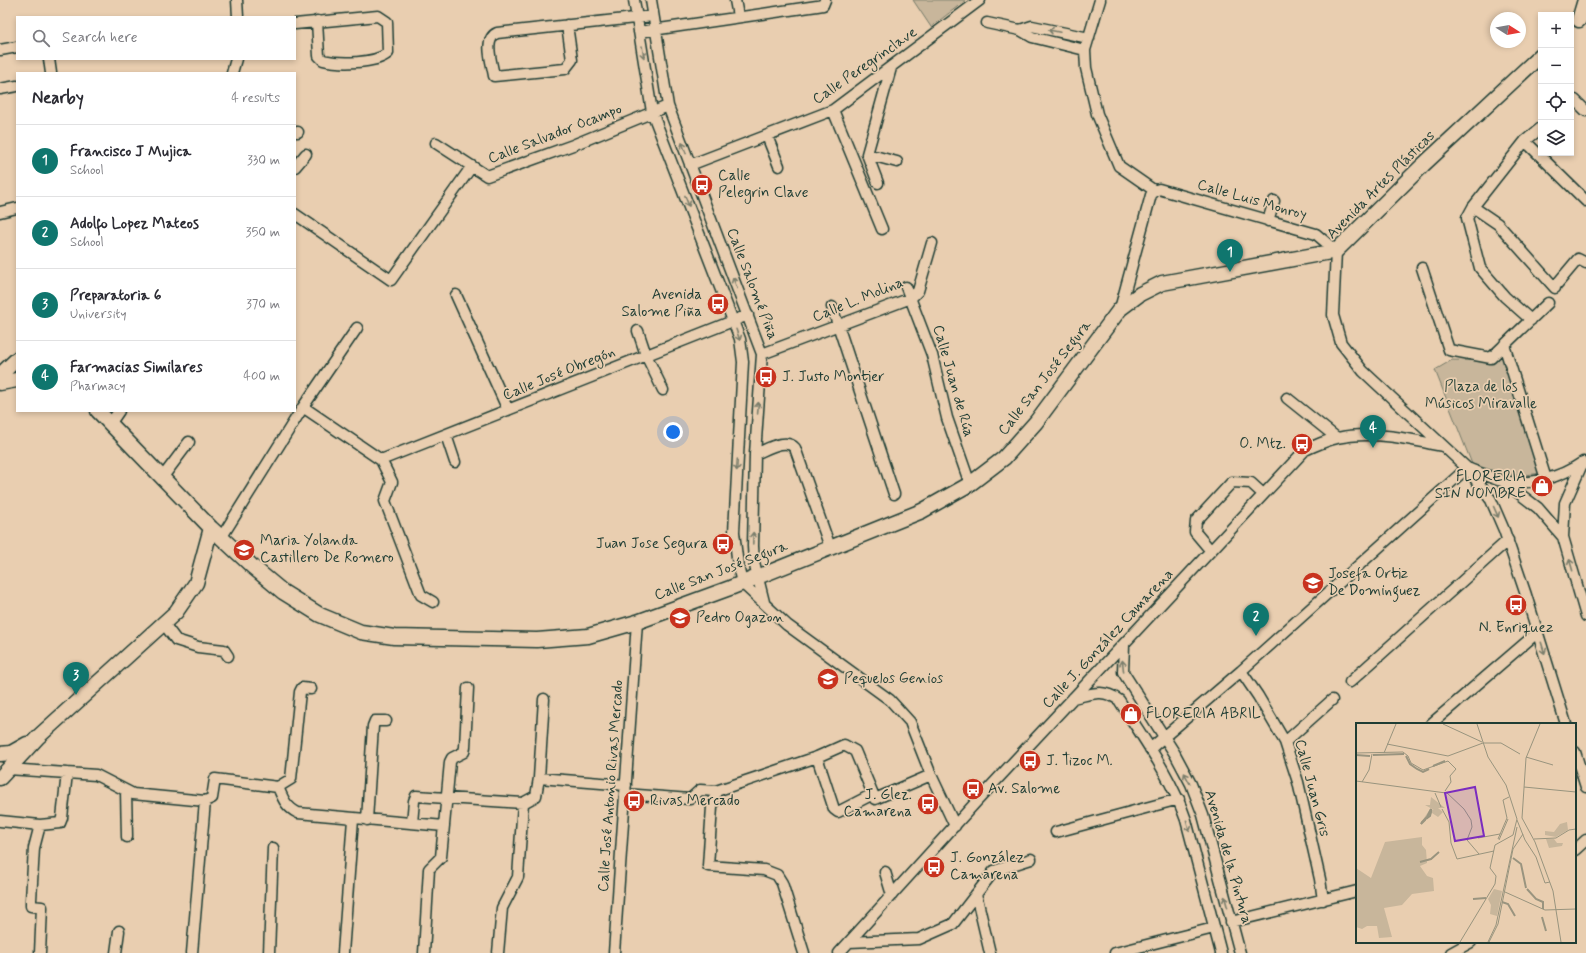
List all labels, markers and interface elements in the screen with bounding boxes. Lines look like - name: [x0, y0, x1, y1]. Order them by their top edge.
- north arrow: [1490, 12, 1526, 48]
- map controls: [1538, 12, 1574, 156]
- button: +: [1538, 12, 1574, 48]
- search box: [16, 16, 296, 60]
- street label: Calle Peregrinclave: [809, 22, 922, 110]
- one-way arrow: [1048, 26, 1061, 34]
- icon: search: [30, 27, 52, 49]
- text: Search here: [62, 28, 138, 48]
- one-way arrow: [639, 45, 647, 58]
- button: −: [1538, 48, 1574, 84]
- button: locate: [1538, 84, 1574, 120]
- text: Nearby: [32, 87, 84, 109]
- text: 4 results: [231, 90, 280, 107]
- street label: Calle Salvador Ocampo: [485, 99, 625, 169]
- button: layers: [1538, 120, 1574, 156]
- street label: Avenida Artes Plásticas: [1322, 126, 1440, 244]
- text: Francisco J Mujica: [70, 142, 191, 162]
- one-way arrow: [680, 143, 688, 155]
- text: 1: [42, 152, 48, 169]
- text: 330 m: [247, 152, 280, 169]
- text: School: [70, 162, 104, 179]
- place label: Calle Pelegrin Clave: [718, 166, 809, 204]
- bus stop icon: Calle Pelegrin Clave: [689, 172, 715, 198]
- street label: Calle Luis Monroy: [1195, 175, 1309, 225]
- one-way arrow: [683, 194, 691, 206]
- text: Adolfo Lopez Mateos: [70, 214, 199, 234]
- text: 2: [42, 224, 48, 241]
- text: 350 m: [246, 224, 280, 241]
- street label: Calle Salomé Piña: [722, 225, 783, 343]
- text: School: [70, 234, 104, 251]
- pin: 1: [1217, 239, 1243, 272]
- street label: Calle L. Molina: [810, 273, 907, 327]
- one-way arrow: [731, 277, 739, 289]
- place label: Avenida Salome Piña: [621, 285, 702, 322]
- text: Preparatoria 6: [70, 286, 161, 306]
- bus stop icon: Avenida Salome Piña: [705, 291, 731, 317]
- text: 3: [42, 296, 48, 313]
- text: 370 m: [246, 296, 280, 313]
- text: University: [70, 306, 126, 323]
- street label: Calle San José Segura: [994, 315, 1098, 440]
- street label: Calle Juan de Rúa: [927, 323, 979, 440]
- one-way arrow: [735, 329, 743, 341]
- street label: Calle José Obregón: [500, 342, 619, 407]
- text: Farmacias Similares: [70, 358, 203, 378]
- bus stop icon: J. Justo Montier: [753, 364, 779, 390]
- place label: J. Justo Montier: [782, 367, 885, 387]
- text: 4: [41, 368, 49, 385]
- text: 400 m: [243, 368, 280, 385]
- park label: Plaza de los Músicos Miravalle: [1425, 377, 1537, 414]
- text: Pharmacy: [70, 378, 126, 395]
- one-way arrow: [755, 402, 762, 415]
- pin: 4: [1360, 415, 1386, 448]
- your location: [663, 422, 683, 442]
- bus stop icon: O. Mtz.: [1289, 431, 1315, 457]
- place label: O. Mtz.: [1239, 434, 1286, 454]
- one-way arrow: [734, 458, 741, 471]
- place label: FLORERIA SIN NOMBRE: [1435, 467, 1526, 504]
- shop icon: FLORERIA SIN NOMBRE: [1529, 473, 1555, 499]
- one-way arrow: [1493, 506, 1500, 518]
- place label: Maria Yolanda Castillero De Romero: [260, 531, 394, 568]
- bus stop icon: Juan Jose Segura: [710, 531, 736, 557]
- one-way arrow: [749, 532, 757, 545]
- place label: Juan Jose Segura: [596, 534, 708, 555]
- street label: Calle San José Segura: [651, 536, 792, 607]
- school or university icon: Maria Yolanda Castillero De Romero: [231, 537, 257, 563]
- one-way arrow: [1567, 558, 1574, 571]
- place label: Josefa Ortiz De Dominguez: [1328, 564, 1421, 602]
- street label: Calle J. González Camarena: [1038, 565, 1178, 713]
- school or university icon: Josefa Ortiz De Dominguez: [1300, 570, 1326, 596]
- bus stop icon: N. Enriquez: [1503, 592, 1529, 618]
- pin: 2: [1243, 603, 1269, 636]
- school or university icon: Pedro Ogazon: [667, 605, 693, 631]
- place label: Pedro Ogazon: [696, 608, 784, 628]
- place label: N. Enriquez: [1479, 618, 1553, 638]
- one-way arrow: [1540, 642, 1547, 655]
- one-way arrow: [1119, 660, 1127, 673]
- pin: 3: [63, 662, 89, 695]
- school or university icon: Pequelos Genios: [815, 666, 841, 692]
- place label: Pequelos Genios: [844, 669, 944, 689]
- street label: Calle José Antonio Rivas Mercado: [594, 679, 628, 893]
- shop icon: FLORERIA ABRIL: [1118, 701, 1144, 727]
- place label: FLORERIA ABRIL: [1146, 704, 1261, 724]
- inset map: [1356, 723, 1576, 943]
- street label: Calle Juan Gris: [1289, 737, 1335, 839]
- bus stop icon: J. Tizoc M.: [1017, 748, 1043, 774]
- place label: J. Tizoc M.: [1046, 751, 1113, 771]
- one-way arrow: [1183, 772, 1191, 784]
- bus stop icon: Av. Salome: [960, 776, 986, 802]
- place label: Av. Salome: [988, 779, 1060, 799]
- place label: J. Glez. Camarena: [844, 785, 912, 822]
- bus stop icon: Rivas Mercado: [621, 788, 647, 814]
- street label: Avenida de la Pintura: [1199, 788, 1257, 927]
- place label: Rivas Mercado: [650, 791, 740, 811]
- bus stop icon: J. Glez. Camarena: [915, 791, 941, 817]
- one-way arrow: [1184, 819, 1192, 832]
- place label: J. González Camarena: [950, 848, 1025, 885]
- bus stop icon: J. González Camarena: [921, 854, 947, 880]
- one-way arrow: [1222, 896, 1229, 909]

